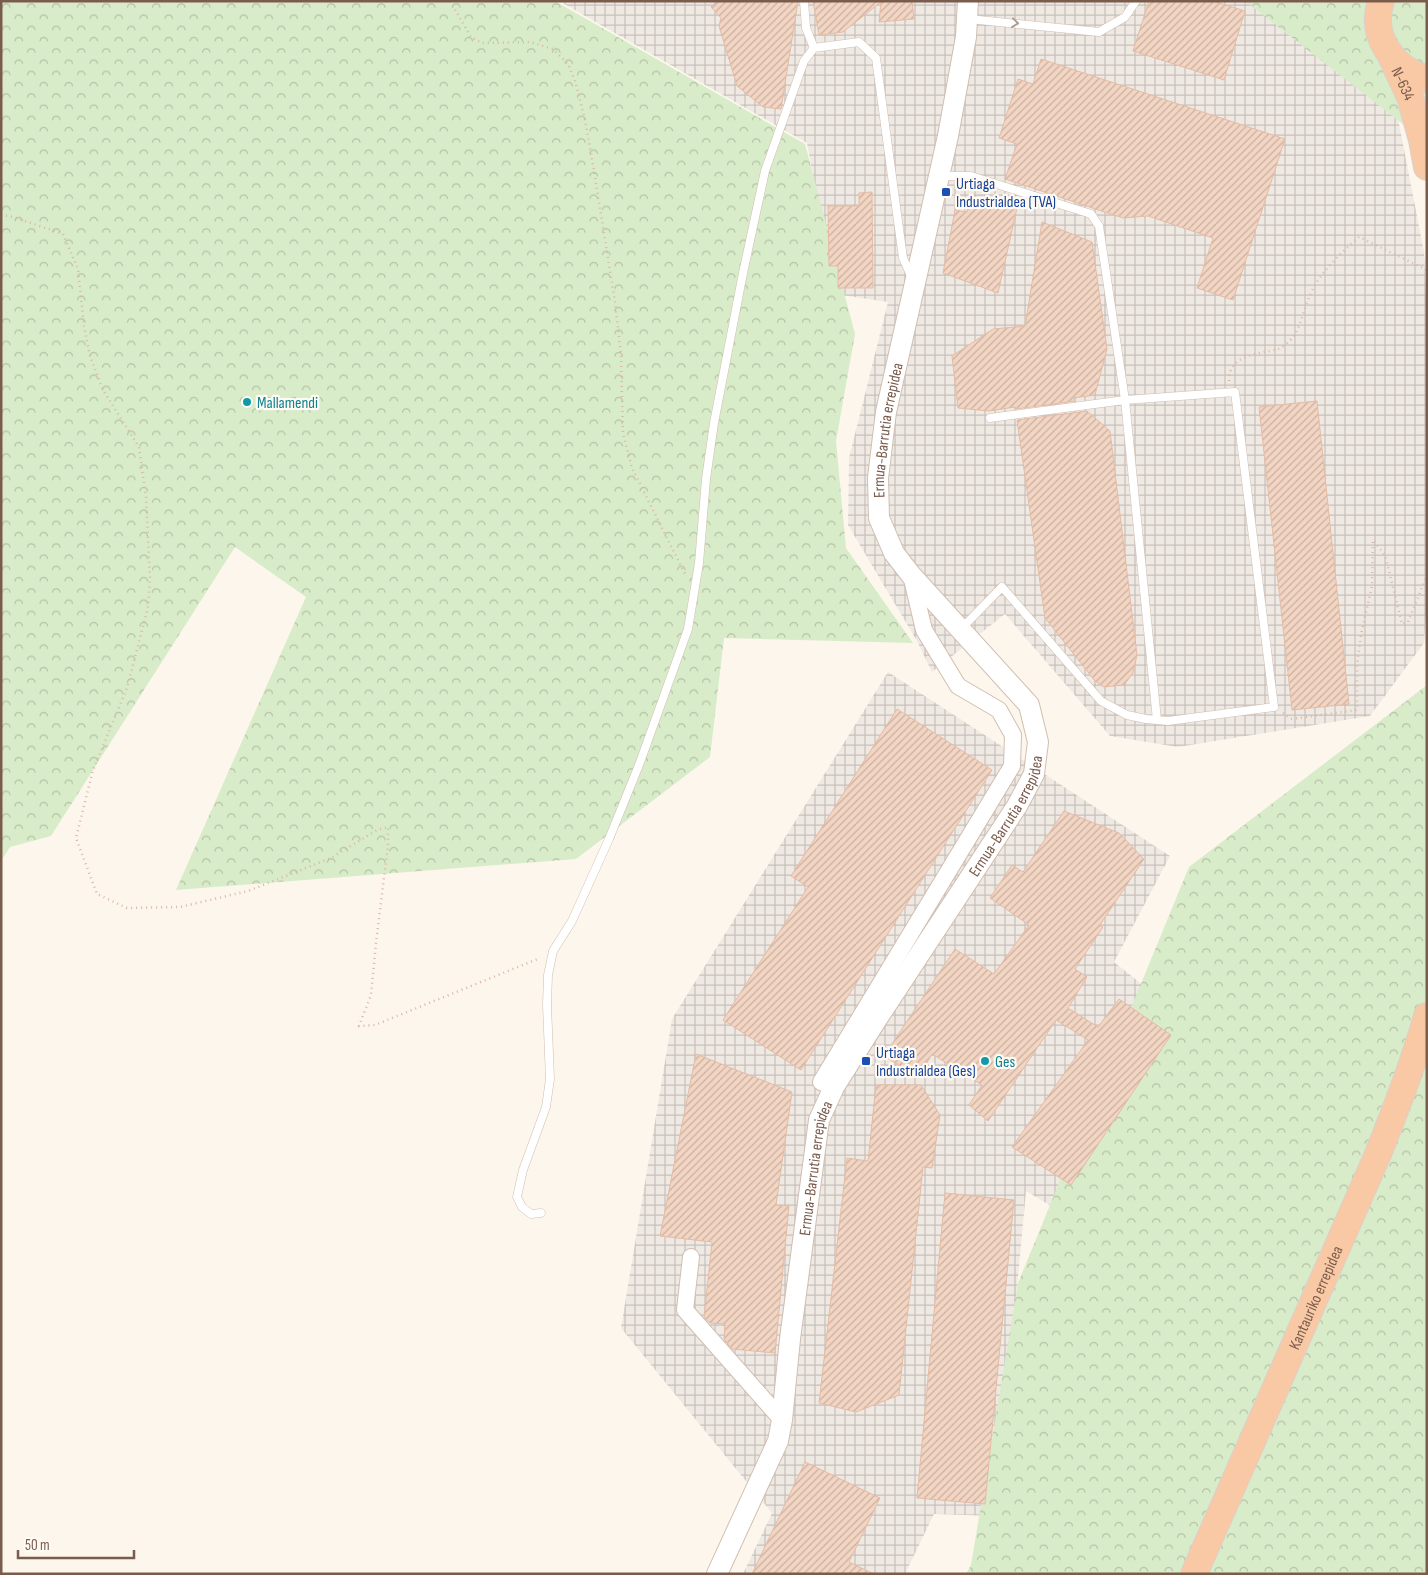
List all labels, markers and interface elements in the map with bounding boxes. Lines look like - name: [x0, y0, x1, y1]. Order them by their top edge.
- one-way arrow: [1012, 17, 1020, 28]
- street label: N-634: [1387, 64, 1418, 104]
- place label: Urtiaga Industrialdea (TVA): [956, 175, 1056, 212]
- marker: Urtiaga Industrialdea (TVA): [940, 186, 952, 198]
- street label: Ermua-Barrutia errepidea: [870, 361, 908, 498]
- place label: Mallamendi: [257, 394, 318, 413]
- marker: Mallamendi: [241, 396, 253, 408]
- street label: Ermua-Barrutia errepidea: [965, 755, 1047, 881]
- place label: Urtiaga Industrialdea (Ges): [876, 1044, 976, 1081]
- place label: Ges: [995, 1053, 1015, 1072]
- marker: Urtiaga Industrialdea (Ges): [860, 1055, 872, 1067]
- marker: Ges: [979, 1055, 991, 1067]
- street label: Ermua-Barrutia errepidea: [796, 1098, 837, 1237]
- street label: Kantauriko errepidea: [1286, 1243, 1348, 1353]
- scale bar: [18, 1528, 134, 1560]
- text: 50 m: [25, 1536, 50, 1555]

